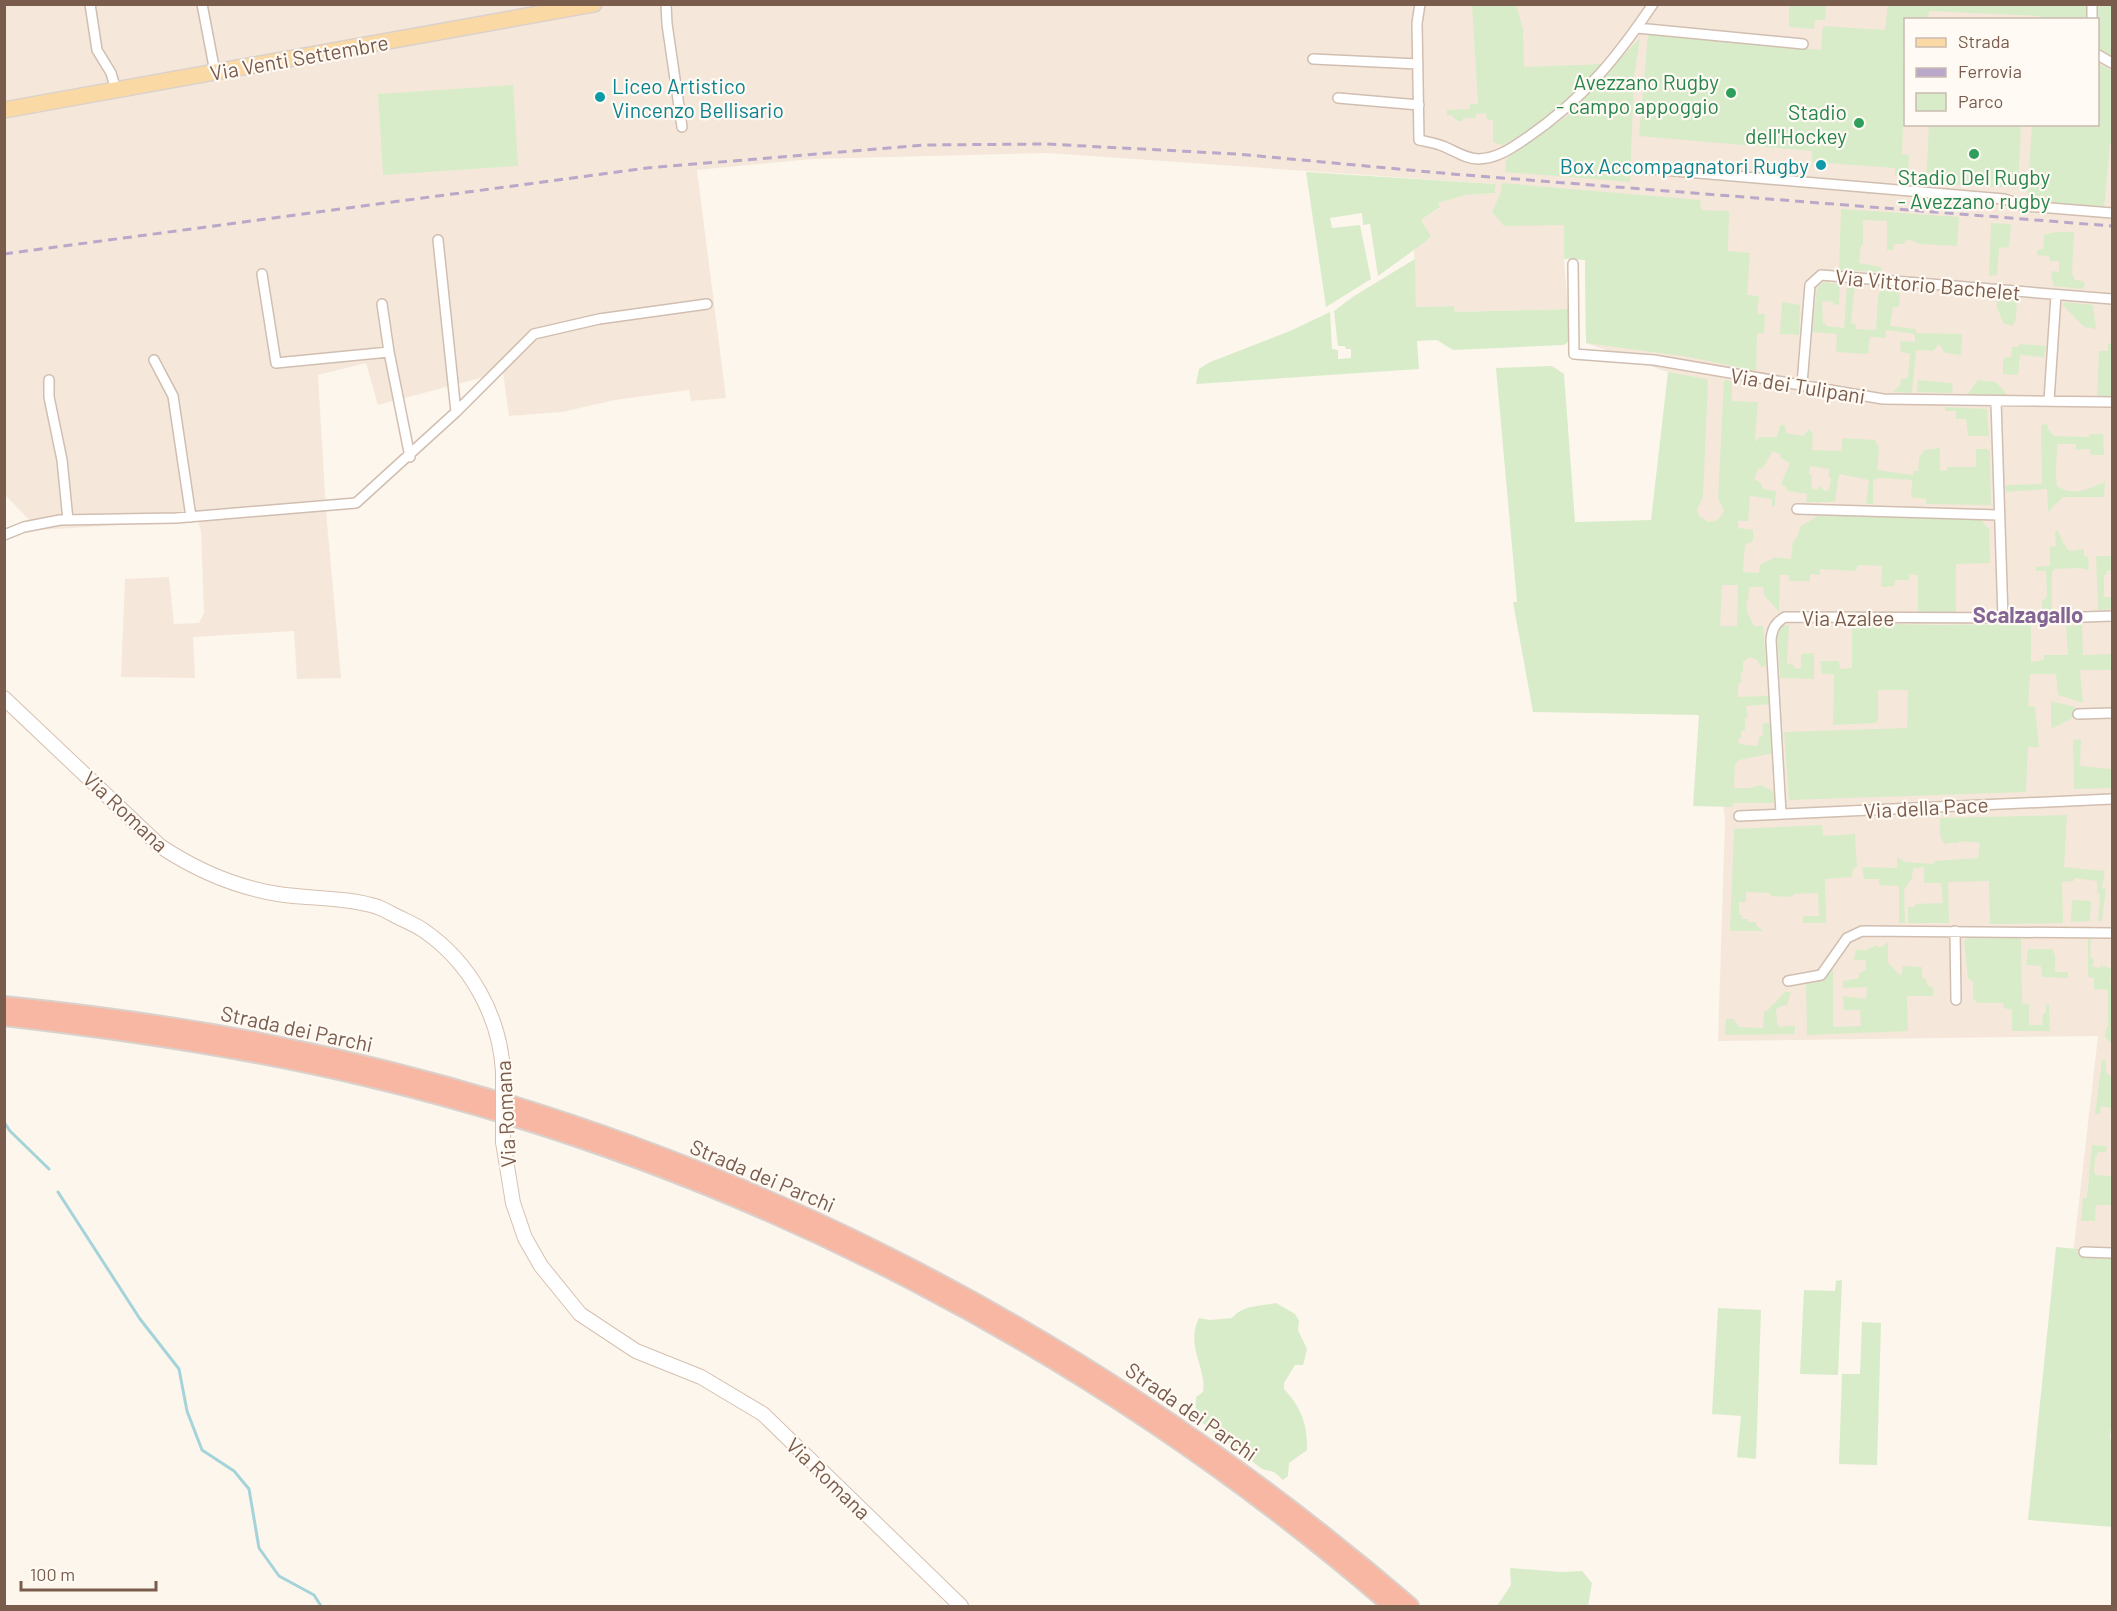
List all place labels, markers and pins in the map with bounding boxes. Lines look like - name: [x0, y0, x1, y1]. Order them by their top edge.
- place label: Avezzano Rugby - campo appoggio: [1556, 69, 1719, 118]
- place label: Liceo Artistico Vincenzo Bellisario: [612, 73, 784, 122]
- marker: Avezzano Rugby - campo appoggio: [1724, 86, 1738, 100]
- marker: Liceo Artistico Vincenzo Bellisario: [593, 90, 607, 104]
- place label: Stadio dell'Hockey: [1745, 99, 1847, 148]
- marker: Stadio dell'Hockey: [1852, 116, 1866, 130]
- marker: Stadio Del Rugby - Avezzano rugby: [1967, 147, 1981, 161]
- place label: Box Accompagnatori Rugby: [1560, 153, 1809, 178]
- marker: Box Accompagnatori Rugby: [1814, 158, 1828, 172]
- place label: Stadio Del Rugby - Avezzano rugby: [1898, 164, 2051, 213]

